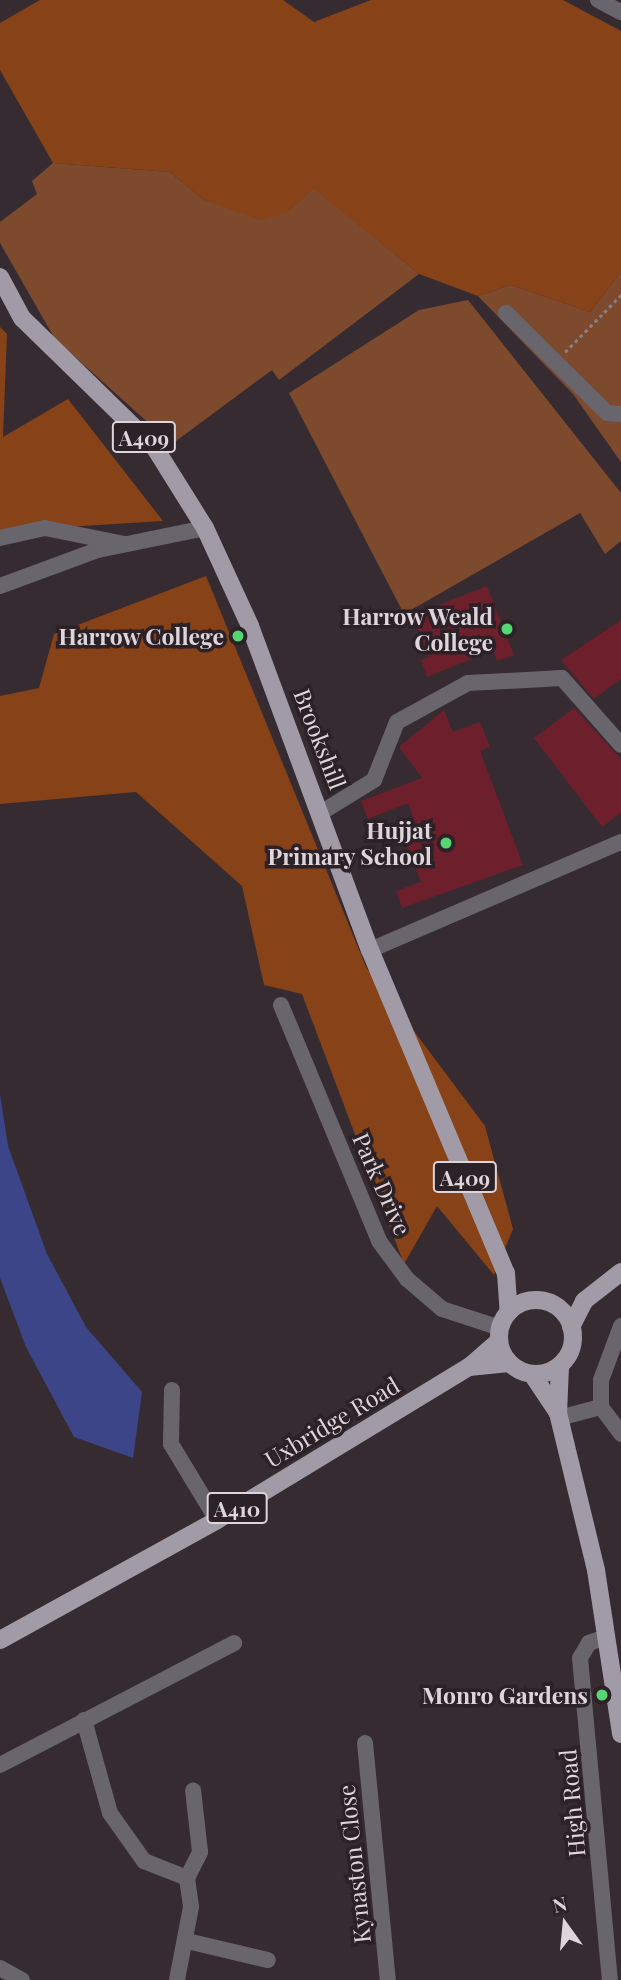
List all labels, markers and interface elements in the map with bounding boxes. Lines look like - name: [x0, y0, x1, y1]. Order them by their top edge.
- road number: A409: [111, 420, 177, 454]
- place label: Harrow Weald College: [341, 602, 493, 656]
- marker: Harrow Weald College: [499, 621, 515, 637]
- place label: Harrow College: [58, 622, 224, 650]
- marker: Harrow College: [230, 628, 246, 644]
- street label: Brookshill: [288, 685, 352, 793]
- place label: Hujjat Primary School: [267, 816, 432, 870]
- marker: Hujjat Primary School: [438, 835, 454, 851]
- street label: Park Drive: [347, 1129, 417, 1239]
- road number: A409: [432, 1160, 498, 1194]
- street label: Uxbridge Road: [260, 1371, 404, 1473]
- road number: A410: [205, 1490, 268, 1526]
- place label: Monro Gardens: [422, 1681, 588, 1709]
- marker: Monro Gardens: [594, 1687, 610, 1703]
- street label: High Road: [554, 1748, 590, 1858]
- street label: Kynaston Close: [332, 1783, 376, 1945]
- north arrow: [530, 1889, 600, 1959]
- text: N: [550, 1889, 570, 1918]

